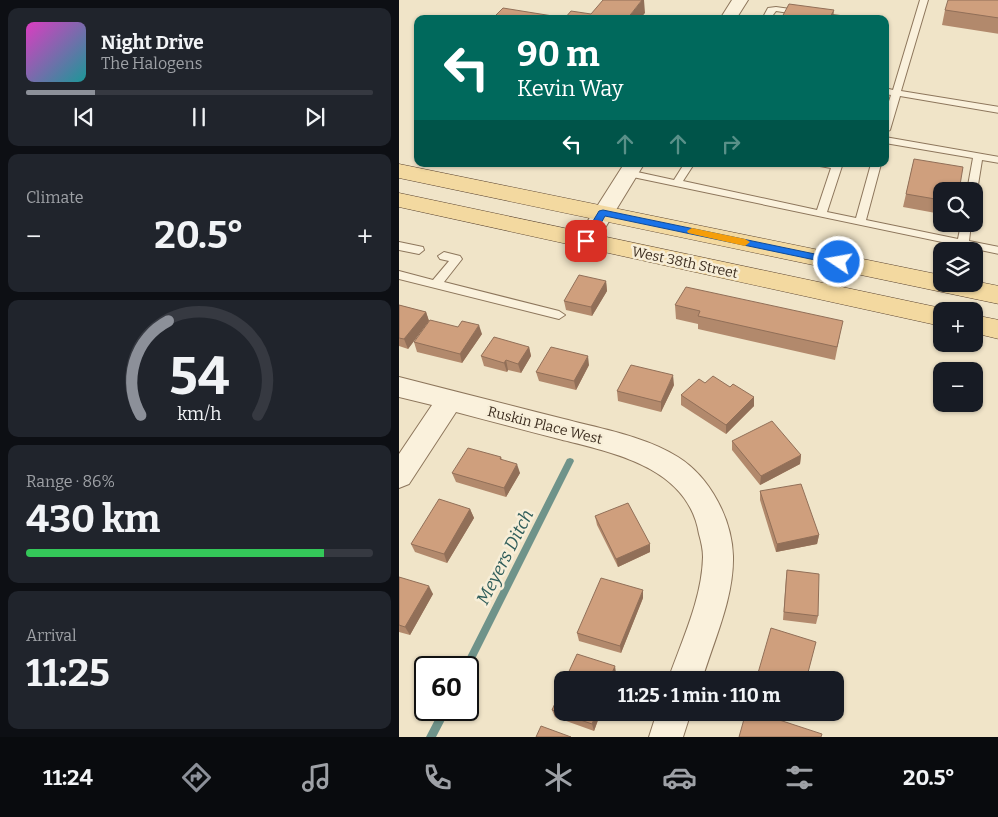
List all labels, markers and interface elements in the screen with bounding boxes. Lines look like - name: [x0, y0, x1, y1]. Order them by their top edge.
- text: Night Drive: [101, 31, 204, 54]
- text: 90 m: [517, 33, 600, 75]
- icon: left: [434, 35, 499, 100]
- text: The Halogens: [101, 54, 202, 73]
- text: Kevin Way: [517, 75, 623, 102]
- icon: previous: [70, 103, 98, 131]
- icon: pause: [185, 103, 213, 131]
- icon: next: [301, 103, 329, 131]
- icon: left: [558, 130, 586, 158]
- icon: ahead: [611, 130, 639, 158]
- icon: ahead: [664, 130, 692, 158]
- icon: right: [717, 130, 745, 158]
- map controls: [933, 182, 983, 412]
- button: search: [933, 182, 983, 232]
- text: Climate: [26, 188, 84, 207]
- text: 20.5°: [154, 212, 244, 258]
- text: −: [26, 220, 41, 253]
- text: +: [357, 220, 373, 253]
- pin: [565, 220, 607, 262]
- icon: arrive: [572, 227, 600, 255]
- position arrow: [812, 235, 864, 287]
- button: layers: [933, 242, 983, 292]
- street label: West 38th Street: [630, 243, 739, 282]
- button: +: [933, 302, 983, 352]
- text: 54: [169, 345, 230, 408]
- button: −: [933, 362, 983, 412]
- text: km/h: [177, 403, 222, 425]
- street label: Ruskin Place West: [486, 403, 604, 448]
- text: Range · 86%: [26, 472, 115, 491]
- text: 430 km: [26, 496, 160, 542]
- water label: Meyers Ditch: [472, 506, 538, 608]
- text: Arrival: [26, 626, 77, 645]
- text: 11:25: [26, 650, 110, 696]
- speed limit sign: 60: [414, 656, 479, 721]
- text: 11:25 · 1 min · 110 m: [618, 684, 780, 707]
- icon: directions: [179, 760, 214, 795]
- icon: music: [299, 760, 334, 795]
- icon: phone: [420, 760, 455, 795]
- icon: climate: [541, 760, 576, 795]
- icon: car: [662, 760, 697, 795]
- icon: filters: [782, 760, 817, 795]
- text: 11:24: [43, 764, 93, 791]
- text: 20.5°: [903, 764, 955, 791]

